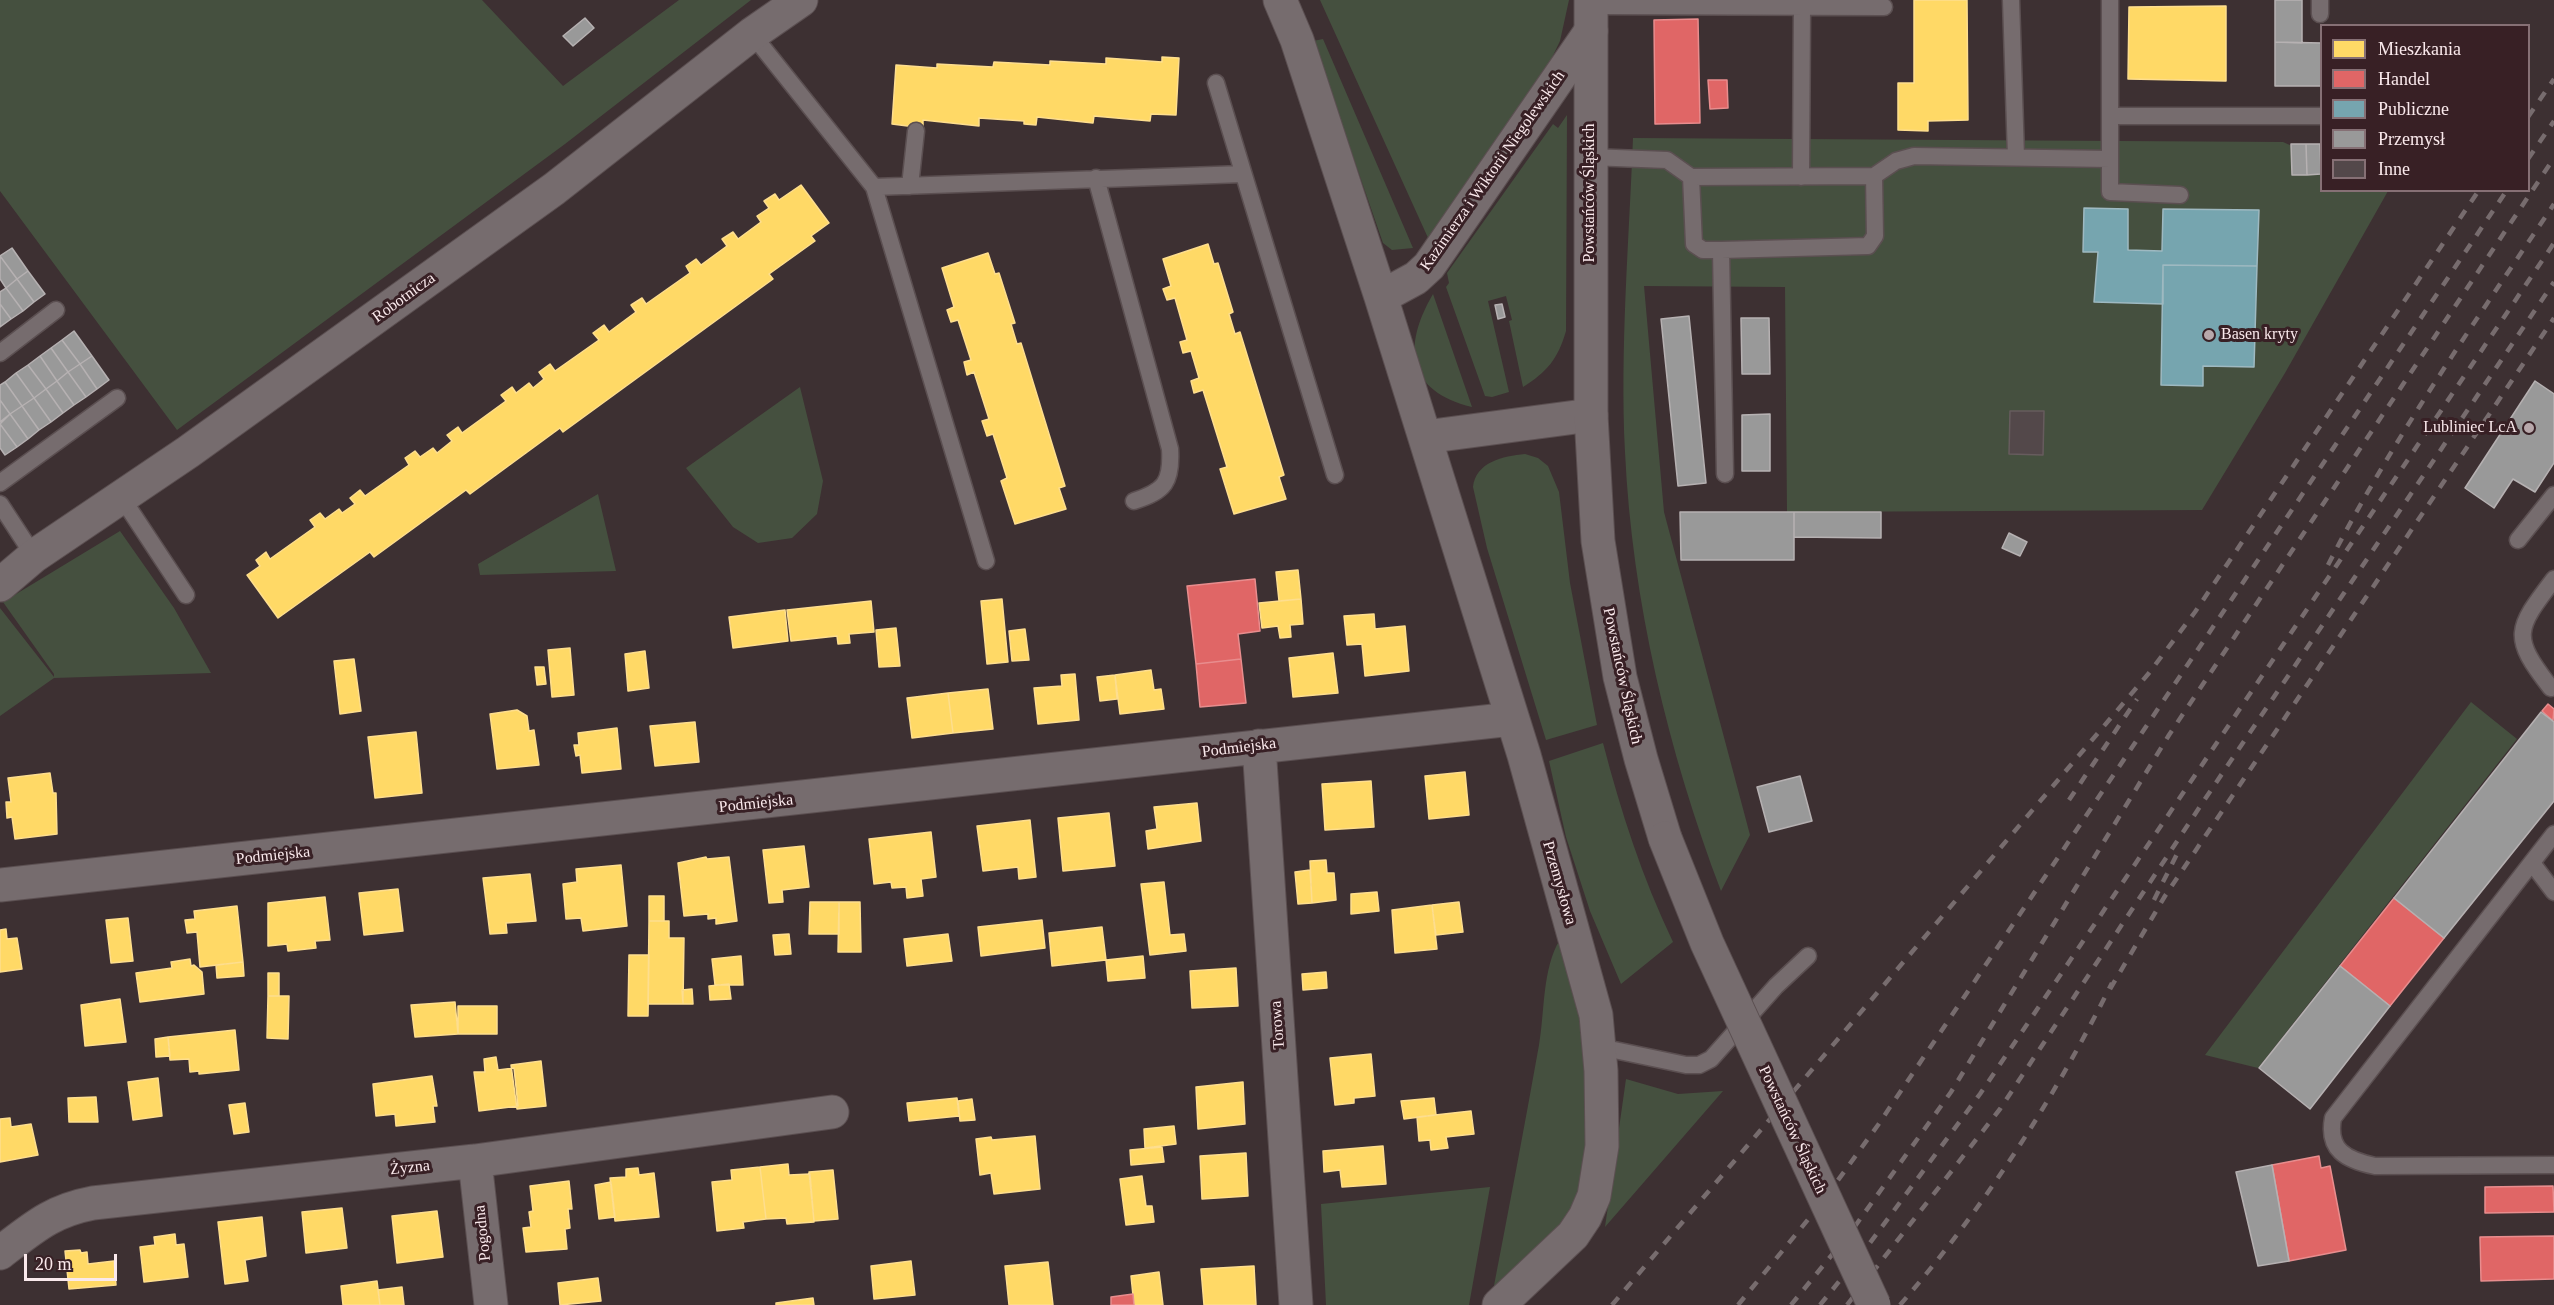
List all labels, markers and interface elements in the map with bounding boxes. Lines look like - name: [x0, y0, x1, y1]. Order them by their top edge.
- legend: [2320, 24, 2530, 192]
- text: Mieszkania: [2378, 39, 2461, 59]
- street label: Kazimierza i Wiktorii Niegolewskich: [1416, 67, 1570, 275]
- text: Handel: [2378, 69, 2430, 89]
- text: Publiczne: [2378, 99, 2449, 119]
- street label: Powstańców Śląskich: [1580, 123, 1600, 263]
- text: Przemysł: [2378, 129, 2445, 149]
- text: Inne: [2378, 159, 2410, 179]
- street label: Robotnicza: [369, 269, 439, 327]
- place label: Basen kryty: [2221, 325, 2298, 345]
- marker: Basen kryty: [2202, 328, 2216, 342]
- place label: Lubliniec LcA: [2423, 418, 2517, 438]
- marker: Lubliniec LcA: [2522, 421, 2536, 435]
- street label: Powstańców Śląskich: [1598, 606, 1646, 746]
- street label: Podmiejska: [1201, 734, 1277, 762]
- street label: Podmiejska: [718, 791, 794, 817]
- street label: Przemysłowa: [1538, 839, 1580, 927]
- street label: Podmiejska: [235, 843, 311, 869]
- street label: Torowa: [1267, 1000, 1289, 1050]
- street label: Powstańców Śląskich: [1754, 1063, 1830, 1197]
- street label: Żyzna: [389, 1156, 431, 1180]
- street label: Pogodna: [471, 1204, 495, 1262]
- scale bar: [27, 1242, 120, 1280]
- text: 20 m: [35, 1254, 72, 1274]

